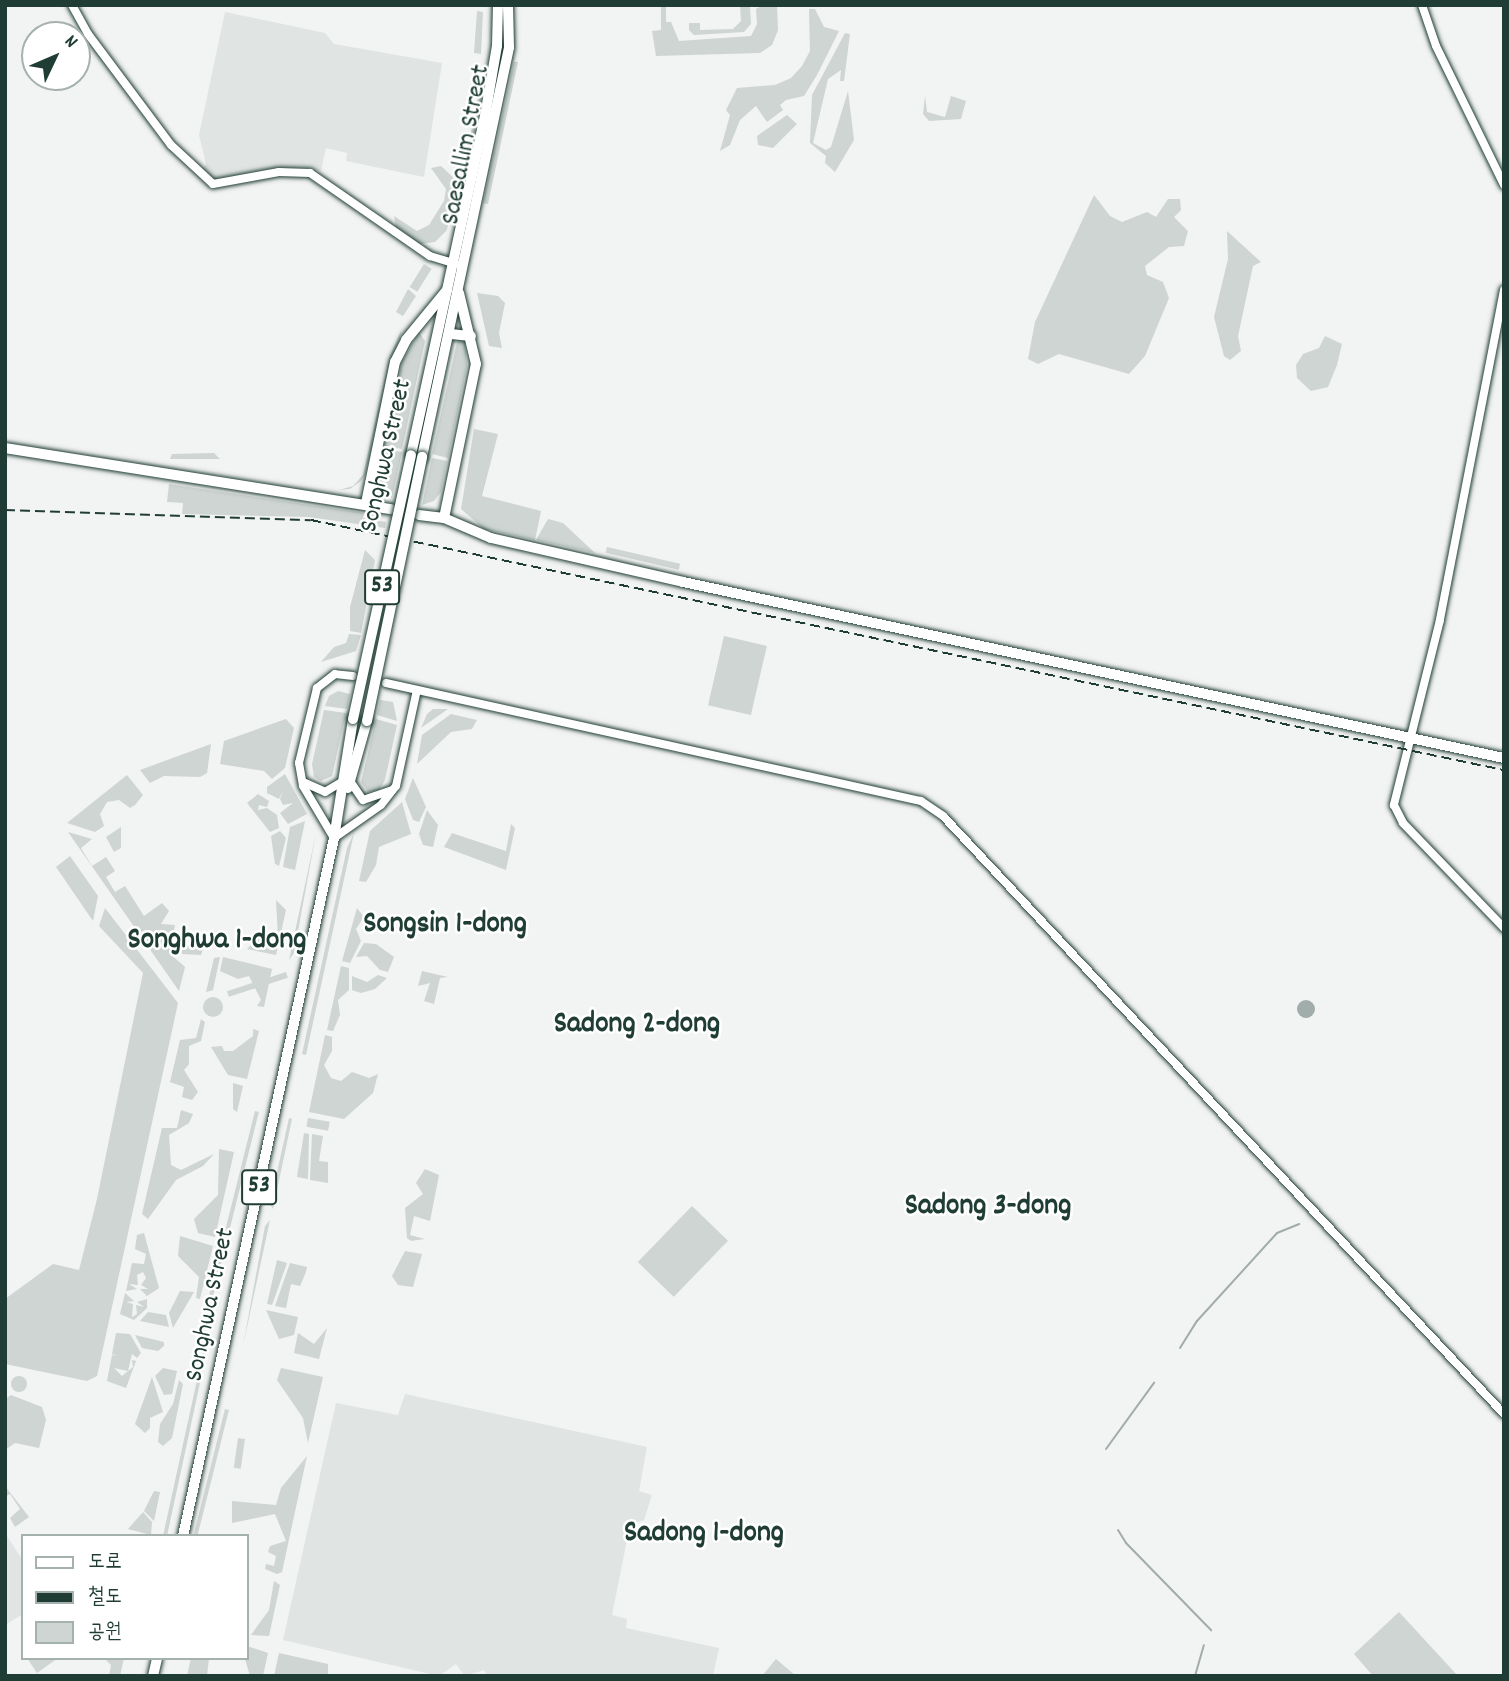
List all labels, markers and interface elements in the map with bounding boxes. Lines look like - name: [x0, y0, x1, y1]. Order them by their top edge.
- north arrow: [21, 21, 91, 91]
- text: N: [57, 30, 83, 55]
- street label: Saesallim Street: [436, 62, 498, 228]
- street label: Songhwa Street: [354, 376, 420, 536]
- road number: 53: [363, 566, 401, 608]
- district label: Songsin 1-dong: [363, 908, 527, 944]
- district label: Songhwa 1-dong: [128, 924, 306, 960]
- district label: Sadong 2-dong: [554, 1008, 720, 1044]
- road number: 53: [240, 1167, 278, 1208]
- district label: Sadong 3-dong: [905, 1190, 1071, 1226]
- street label: Songhwa Street: [179, 1225, 243, 1385]
- district label: Sadong 1-dong: [624, 1517, 784, 1553]
- legend: [21, 1534, 248, 1660]
- text: 도로: [88, 1548, 122, 1578]
- text: 철도: [88, 1583, 122, 1613]
- text: 공원: [88, 1618, 122, 1648]

